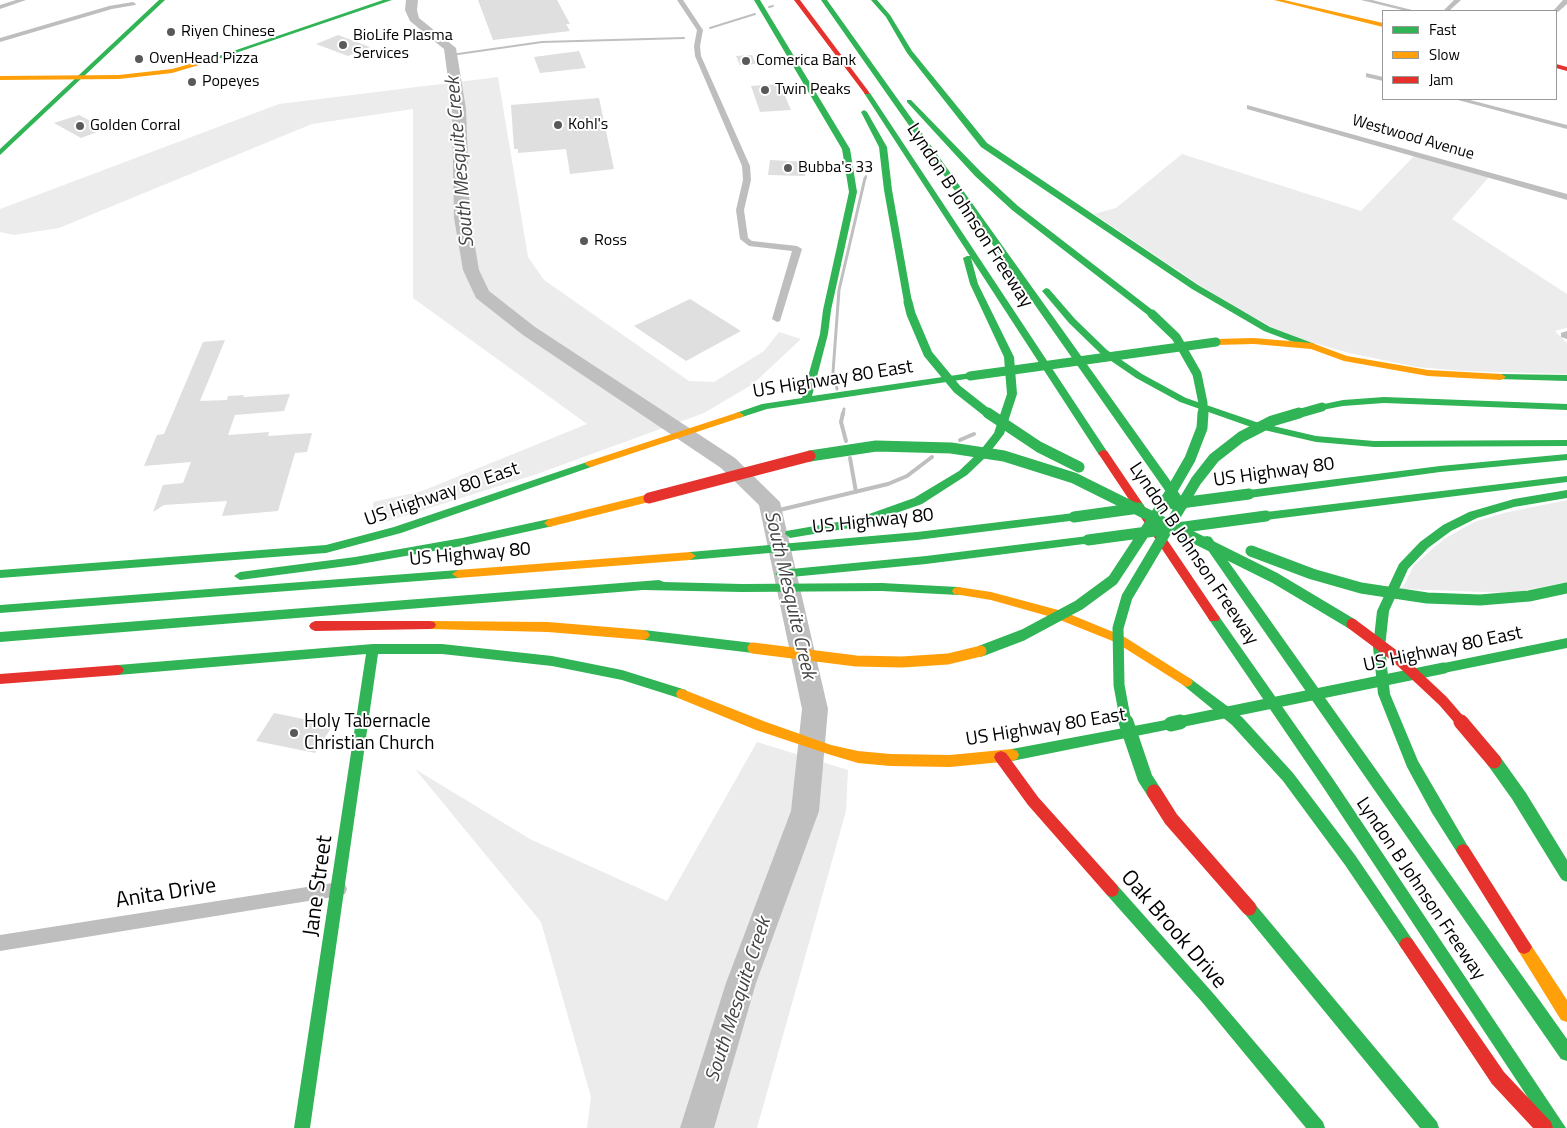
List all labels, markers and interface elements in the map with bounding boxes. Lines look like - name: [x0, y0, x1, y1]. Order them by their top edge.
- legend: [1382, 10, 1557, 100]
- text: Fast: [1429, 18, 1456, 41]
- place label: Riyen Chinese: [181, 22, 275, 42]
- marker: Riyen Chinese: [165, 26, 177, 38]
- place label: BioLife Plasma Services: [353, 26, 453, 64]
- marker: BioLife Plasma Services: [337, 39, 349, 51]
- text: Slow: [1429, 43, 1460, 66]
- place label: OvenHead Pizza: [149, 49, 258, 69]
- place label: Comerica Bank: [756, 51, 856, 71]
- marker: OvenHead Pizza: [133, 53, 145, 65]
- marker: Comerica Bank: [740, 55, 752, 67]
- text: Jam: [1429, 68, 1453, 91]
- place label: Popeyes: [202, 72, 259, 92]
- marker: Popeyes: [186, 76, 198, 88]
- water label: South Mesquite Creek: [442, 76, 480, 248]
- place label: Twin Peaks: [775, 80, 851, 100]
- marker: Twin Peaks: [759, 84, 771, 96]
- street label: Westwood Avenue: [1350, 111, 1476, 165]
- place label: Kohl's: [568, 115, 608, 135]
- place label: Golden Corral: [90, 116, 180, 136]
- marker: Kohl's: [552, 119, 564, 131]
- marker: Golden Corral: [74, 120, 86, 132]
- street label: Lyndon B Johnson Freeway: [901, 120, 1037, 312]
- place label: Bubba's 33: [798, 158, 873, 178]
- marker: Bubba's 33: [782, 162, 794, 174]
- place label: Ross: [594, 231, 627, 251]
- marker: Ross: [578, 235, 590, 247]
- street label: US Highway 80 East: [751, 356, 915, 404]
- street label: US Highway 80: [1212, 453, 1336, 493]
- street label: US Highway 80 East: [362, 458, 522, 532]
- street label: Lyndon B Johnson Freeway: [1123, 458, 1263, 650]
- street label: US Highway 80: [811, 504, 935, 540]
- water label: South Mesquite Creek: [758, 509, 820, 681]
- street label: US Highway 80: [408, 538, 532, 572]
- street label: US Highway 80 East: [1362, 622, 1524, 678]
- street label: US Highway 80 East: [964, 704, 1128, 752]
- place label: Holy Tabernacle Christian Church: [304, 711, 434, 755]
- marker: Holy Tabernacle Christian Church: [288, 727, 300, 739]
- street label: Lyndon B Johnson Freeway: [1350, 793, 1490, 985]
- street label: Jane Street: [299, 834, 339, 938]
- street label: Oak Brook Drive: [1114, 865, 1232, 995]
- street label: Anita Drive: [114, 873, 218, 915]
- water label: South Mesquite Creek: [701, 915, 777, 1085]

